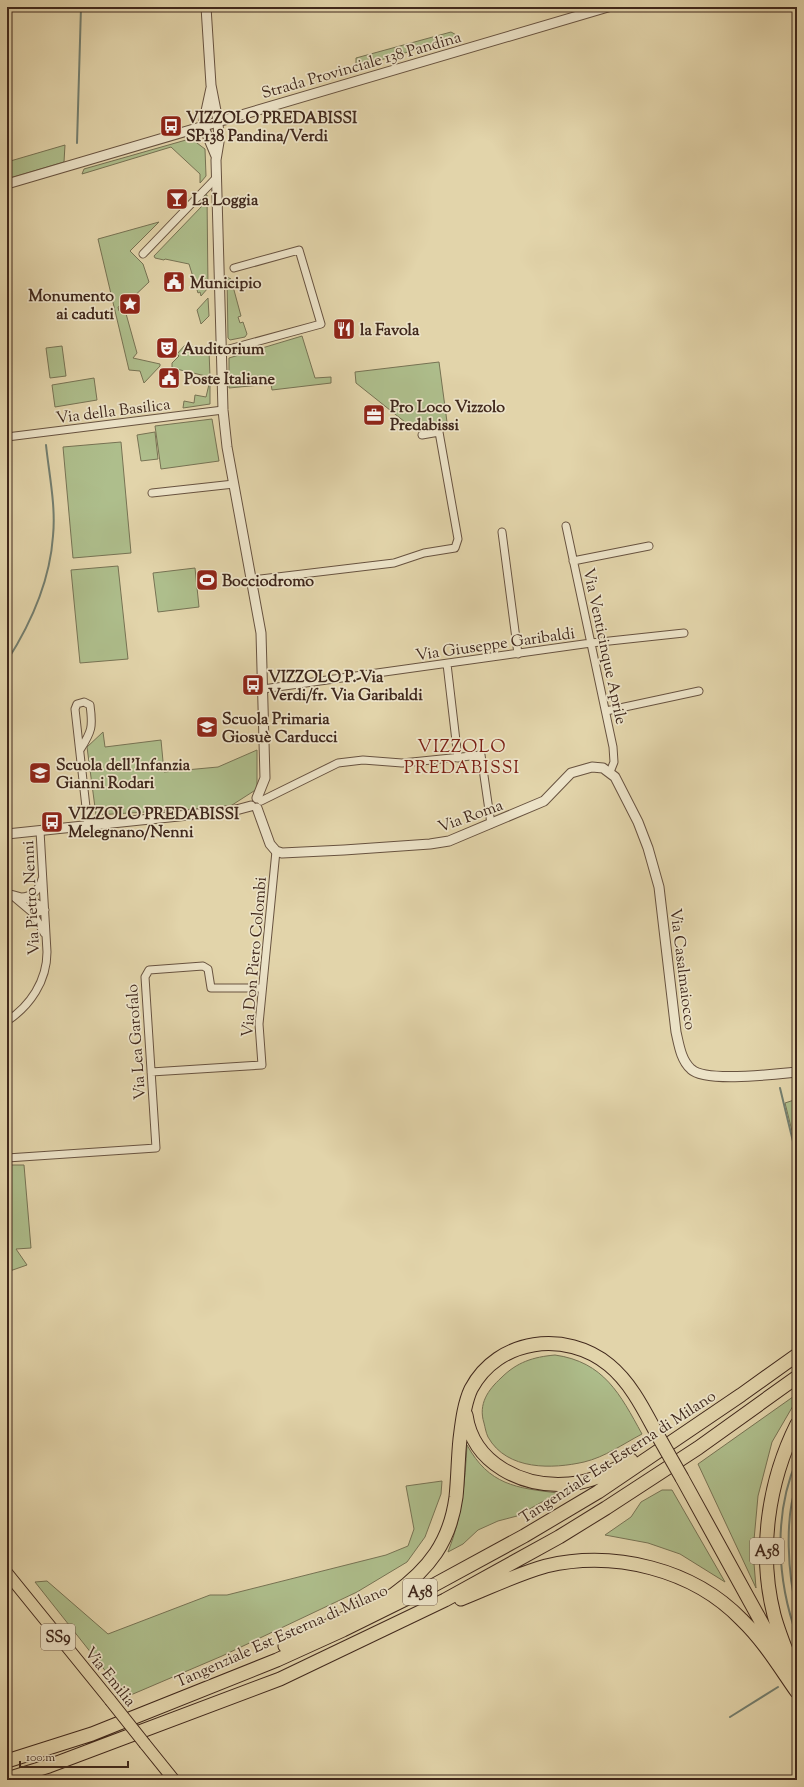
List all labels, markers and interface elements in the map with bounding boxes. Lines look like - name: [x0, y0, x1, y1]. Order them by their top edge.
- street label: Strada Provinciale 138 Pandina: [259, 27, 465, 106]
- place label: VIZZOLO PREDABISSI SP138 Pandina/Verdi: [186, 108, 358, 149]
- bus stop icon: VIZZOLO PREDABISSI SP138 Pandina/Verdi: [158, 113, 184, 139]
- bar icon: La Loggia: [164, 186, 190, 212]
- place label: La Loggia: [192, 190, 259, 213]
- public building icon: Municipio: [161, 269, 187, 295]
- place label: Municipio: [190, 273, 262, 296]
- place label: Monumento ai caduti: [28, 286, 114, 327]
- place icon: Monumento ai caduti: [117, 291, 143, 317]
- restaurant icon: la Favola: [331, 316, 357, 342]
- place label: la Favola: [360, 320, 420, 343]
- theatre icon: Auditorium: [154, 335, 180, 361]
- place label: Auditorium: [182, 339, 265, 362]
- public building icon: Poste Italiane: [156, 365, 182, 391]
- place label: Poste Italiane: [184, 369, 275, 392]
- street label: Via della Basilica: [55, 394, 172, 431]
- place label: Pro Loco Vizzolo Predabissi: [390, 397, 505, 438]
- office icon: Pro Loco Vizzolo Predabissi: [361, 402, 387, 428]
- street label: Via Venticinque Aprile: [576, 566, 631, 727]
- sports icon: Bocciodromo: [194, 567, 220, 593]
- place label: Bocciodromo: [222, 571, 314, 594]
- street label: Via Giuseppe Garibaldi: [414, 623, 577, 668]
- place label: VIZZOLO P.-Via Verdi/fr. Via Garibaldi: [268, 667, 423, 708]
- bus stop icon: VIZZOLO P.-Via Verdi/fr. Via Garibaldi: [240, 672, 266, 698]
- place label: Scuola Primaria Giosuè Carducci: [222, 709, 338, 750]
- school or university icon: Scuola Primaria Giosuè Carducci: [194, 714, 220, 740]
- district label: VIZZOLO PREDABISSI: [404, 735, 520, 782]
- place label: Scuola dell'Infanzia Gianni Rodari: [56, 755, 191, 796]
- school or university icon: Scuola dell'Infanzia Gianni Rodari: [27, 760, 53, 786]
- street label: Via Roma: [435, 795, 507, 840]
- place label: VIZZOLO PREDABISSI Melegnano/Nenni: [68, 804, 240, 845]
- bus stop icon: VIZZOLO PREDABISSI Melegnano/Nenni: [39, 809, 65, 835]
- street label: Via Pietro Nenni: [18, 839, 47, 956]
- street label: Via Don Piero Colombi: [237, 876, 274, 1038]
- street label: Via Casalmaiocco: [663, 907, 700, 1032]
- street label: Via Lea Garofalo: [122, 983, 153, 1101]
- street label: Tangenziale Est Esterna di Milano: [515, 1386, 721, 1530]
- road number: A58: [750, 1538, 784, 1564]
- road number: A58: [403, 1579, 437, 1605]
- street label: Tangenziale Est Esterna di Milano: [172, 1580, 392, 1695]
- road number: SS9: [41, 1624, 75, 1650]
- street label: Via Emilia: [78, 1643, 141, 1713]
- scale bar: [20, 1743, 128, 1769]
- text: 100 m: [26, 1749, 55, 1767]

